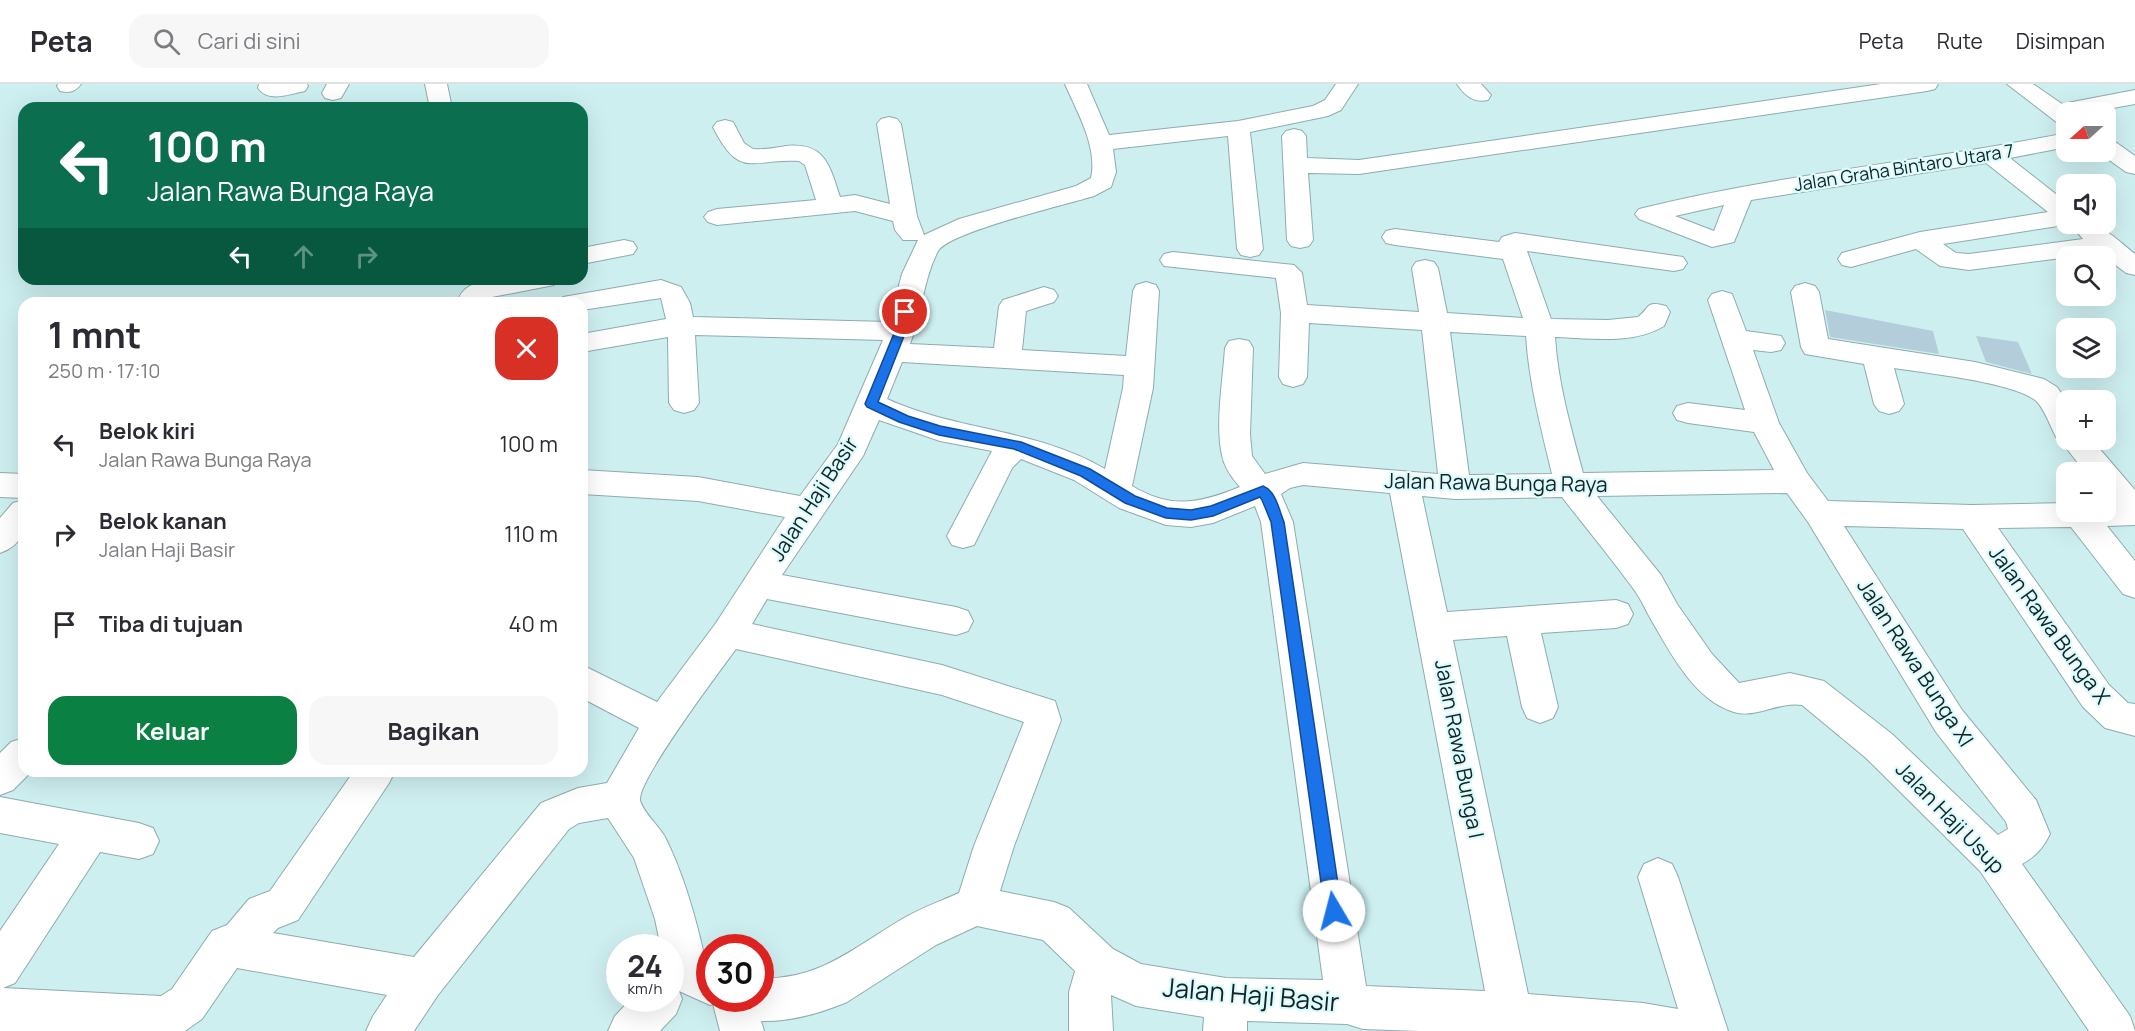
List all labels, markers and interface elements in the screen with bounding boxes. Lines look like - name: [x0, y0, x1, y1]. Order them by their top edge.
- search box: [129, 14, 549, 68]
- text: Peta: [30, 22, 93, 60]
- icon: search: [150, 25, 183, 58]
- text: Cari di sini: [198, 26, 301, 56]
- text: Peta: [1859, 27, 1904, 55]
- text: Rute: [1937, 27, 1983, 55]
- text: Disimpan: [2016, 27, 2105, 55]
- north arrow: [2056, 102, 2116, 162]
- map controls: [2056, 102, 2116, 522]
- text: 100 m: [147, 117, 267, 175]
- icon: left: [48, 126, 126, 204]
- street label: Jalan Graha Bintaro Utara 7: [1792, 138, 2015, 196]
- text: Jalan Rawa Bunga Raya: [147, 172, 434, 209]
- button: sound: [2056, 174, 2116, 234]
- icon: left: [224, 240, 257, 273]
- icon: ahead: [287, 240, 320, 273]
- icon: right: [350, 240, 383, 273]
- button: search: [2056, 246, 2116, 306]
- pin: [879, 286, 930, 337]
- icon: arrive: [888, 295, 921, 328]
- text: 1 mnt: [48, 310, 141, 359]
- button: close: [495, 317, 558, 380]
- button: layers: [2056, 318, 2116, 378]
- text: 250 m · 17:10: [48, 357, 160, 384]
- button: +: [2056, 390, 2116, 450]
- text: Belok kiri: [99, 416, 195, 446]
- icon: left: [48, 428, 81, 461]
- text: 100 m: [500, 429, 558, 459]
- street label: Jalan Haji Basir: [762, 430, 864, 566]
- text: Jalan Rawa Bunga Raya: [99, 446, 312, 473]
- button: −: [2056, 462, 2116, 522]
- street label: Jalan Rawa Bunga Raya: [1384, 466, 1608, 498]
- text: Belok kanan: [99, 506, 227, 536]
- icon: right: [48, 518, 81, 551]
- text: 110 m: [504, 519, 558, 549]
- text: Jalan Haji Basir: [99, 536, 235, 563]
- street label: Jalan Rawa Bunga X: [1983, 540, 2117, 709]
- street label: Jalan Rawa Bunga XI: [1851, 573, 1980, 752]
- icon: arrive: [48, 608, 81, 641]
- text: Tiba di tujuan: [99, 609, 243, 639]
- text: 40 m: [509, 609, 558, 639]
- street label: Jalan Rawa Bunga I: [1429, 657, 1491, 841]
- button: Keluar: [48, 696, 297, 765]
- button: Bagikan: [309, 696, 558, 765]
- street label: Jalan Haji Usup: [1890, 755, 2011, 879]
- position arrow: [1302, 879, 1366, 943]
- speed limit sign: 30: [696, 934, 774, 1012]
- text: 24: [627, 945, 663, 986]
- street label: Jalan Haji Basir: [1161, 968, 1341, 1020]
- text: km/h: [628, 978, 662, 999]

